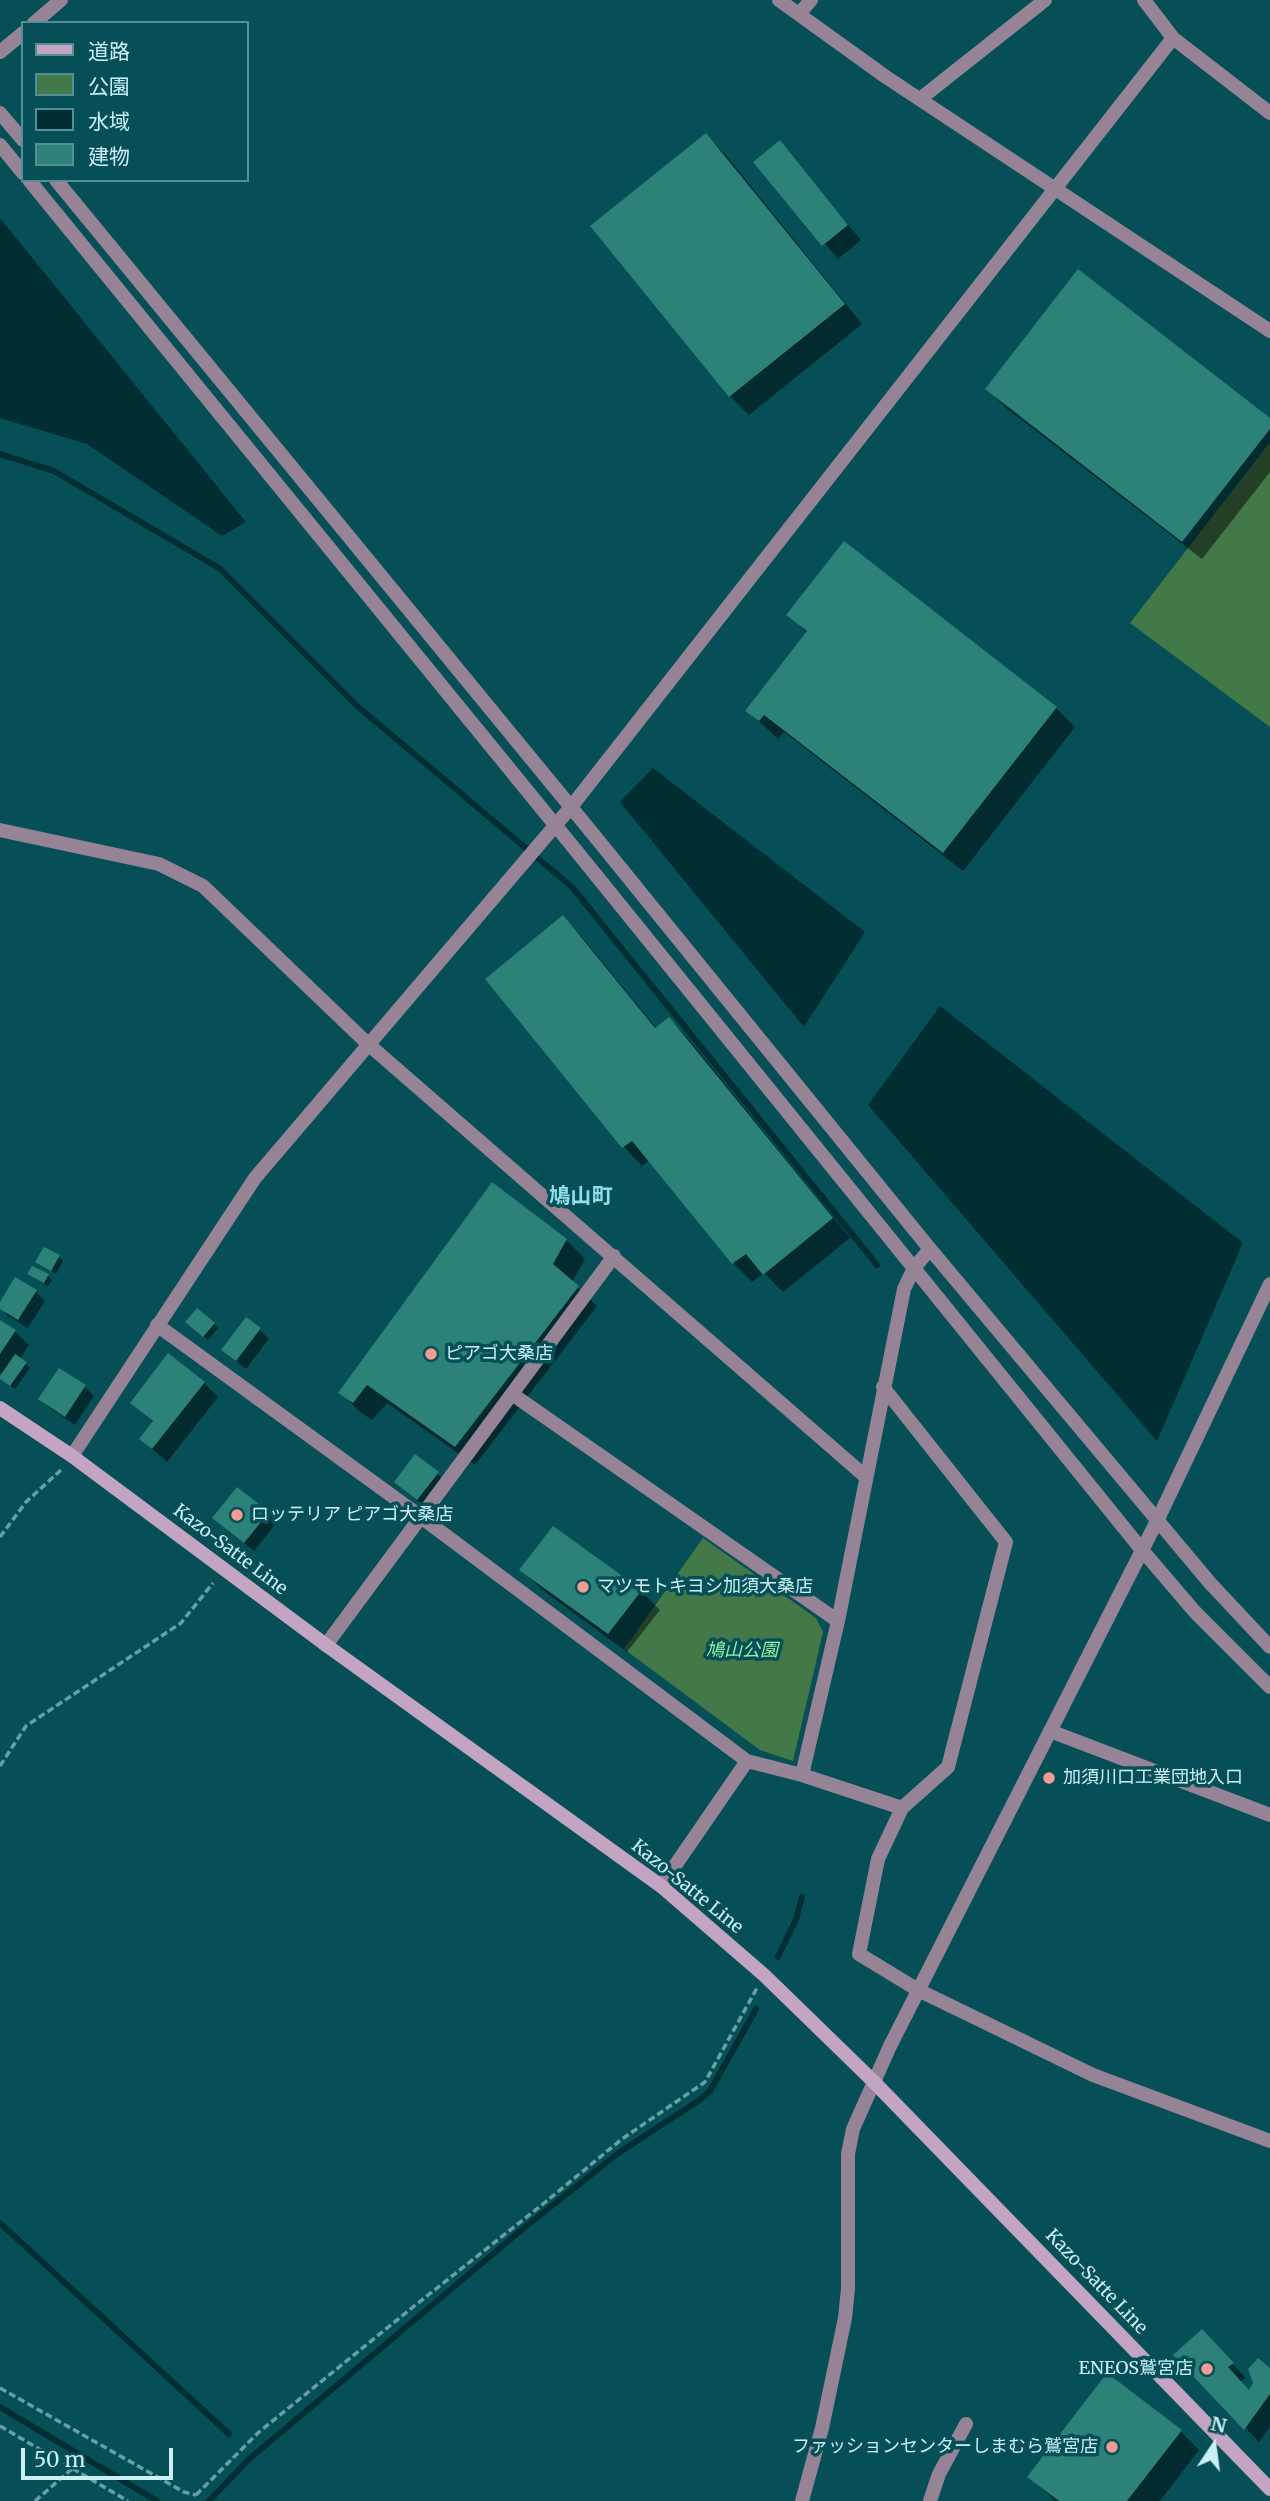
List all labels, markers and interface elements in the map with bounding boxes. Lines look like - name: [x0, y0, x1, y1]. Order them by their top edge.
- legend: [21, 21, 248, 182]
- text: 道路: [88, 38, 130, 65]
- text: 公園: [88, 73, 130, 100]
- text: 水域: [88, 108, 130, 135]
- text: 建物: [88, 143, 130, 170]
- district label: 鳩山町: [550, 1184, 612, 1210]
- place label: ピアゴ大桑店: [445, 1343, 553, 1365]
- marker: ピアゴ大桑店: [423, 1346, 439, 1362]
- street label: Kazo-Satte Line: [169, 1500, 291, 1600]
- place label: ロッテリア ピアゴ大桑店: [251, 1504, 453, 1526]
- marker: ロッテリア ピアゴ大桑店: [229, 1507, 245, 1523]
- place label: マツモトキヨシ加須大桑店: [597, 1576, 813, 1598]
- marker: マツモトキヨシ加須大桑店: [575, 1579, 591, 1595]
- park label: 鳩山公園: [706, 1640, 778, 1662]
- place label: 加須川口工業団地入口: [1063, 1767, 1243, 1789]
- marker: 加須川口工業団地入口: [1041, 1770, 1057, 1786]
- street label: Kazo-Satte Line: [627, 1835, 747, 1939]
- street label: Kazo-Satte Line: [1041, 2225, 1151, 2339]
- place label: ENEOS鷲宮店: [1079, 2358, 1193, 2380]
- marker: ENEOS鷲宮店: [1199, 2361, 1215, 2377]
- north arrow: [1179, 2410, 1249, 2480]
- text: N: [1209, 2411, 1229, 2438]
- scale bar: [24, 2434, 177, 2478]
- place label: ファッションセンターしまむら鷲宮店: [792, 2436, 1098, 2458]
- marker: ファッションセンターしまむら鷲宮店: [1104, 2439, 1120, 2455]
- text: 50 m: [34, 2446, 85, 2473]

